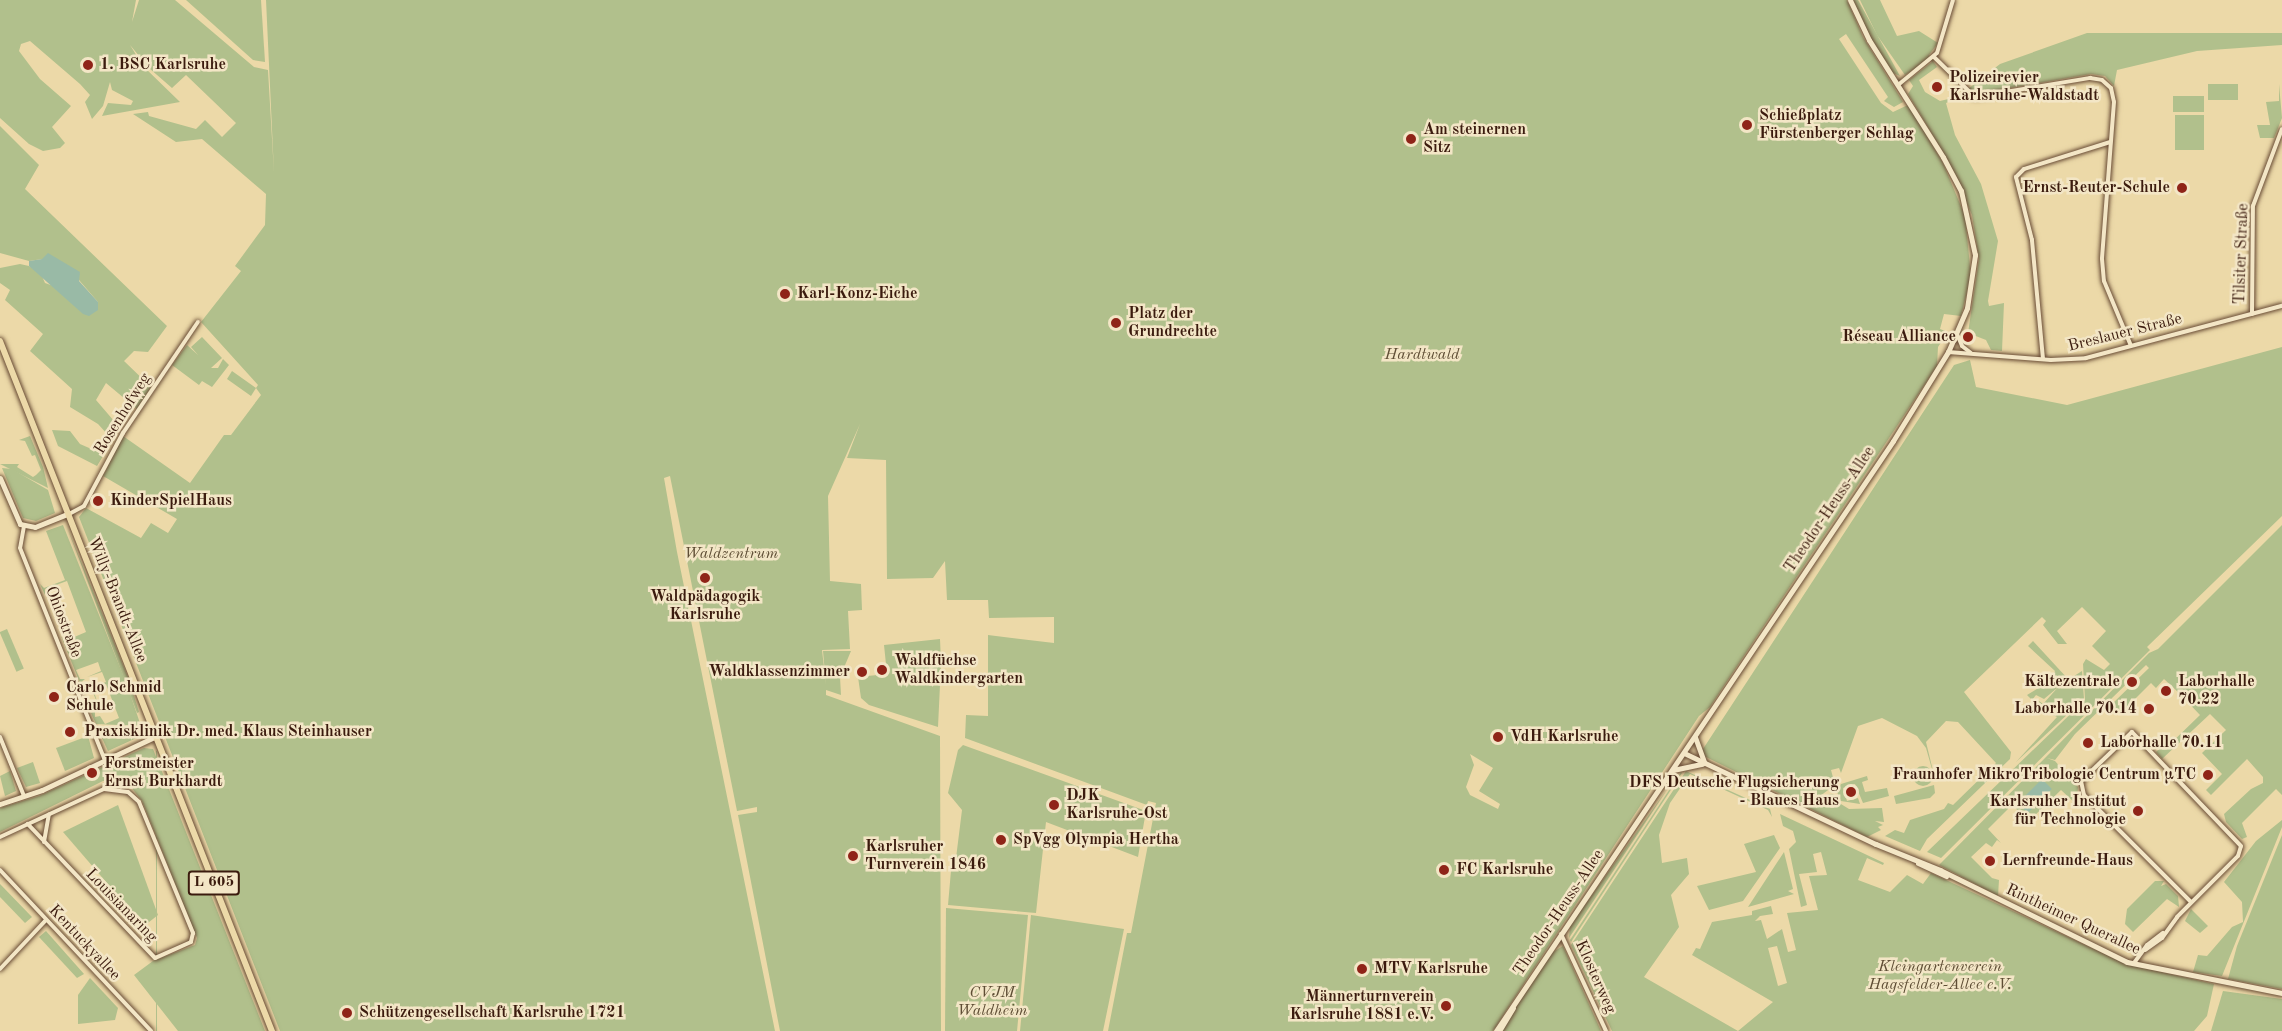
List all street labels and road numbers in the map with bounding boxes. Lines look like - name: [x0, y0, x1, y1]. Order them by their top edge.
- street label: Tilsiter Straße: [2231, 203, 2253, 305]
- street label: Breslauer Straße: [2066, 310, 2184, 356]
- street label: Rosenhofweg: [91, 370, 155, 458]
- street label: Theodor-Heuss-Allee: [1781, 443, 1879, 577]
- street label: Willy-Brandt-Allee: [83, 535, 151, 665]
- street label: Ohiostraße: [41, 584, 85, 660]
- street label: Theodor-Heuss-Allee: [1510, 846, 1608, 980]
- street label: Louisianaring: [81, 865, 161, 947]
- road number: L 605: [187, 871, 241, 895]
- street label: Rintheimer Querallee: [2003, 880, 2143, 960]
- street label: Kentuckyallee: [44, 901, 124, 985]
- street label: Klosterweg: [1570, 937, 1620, 1017]

